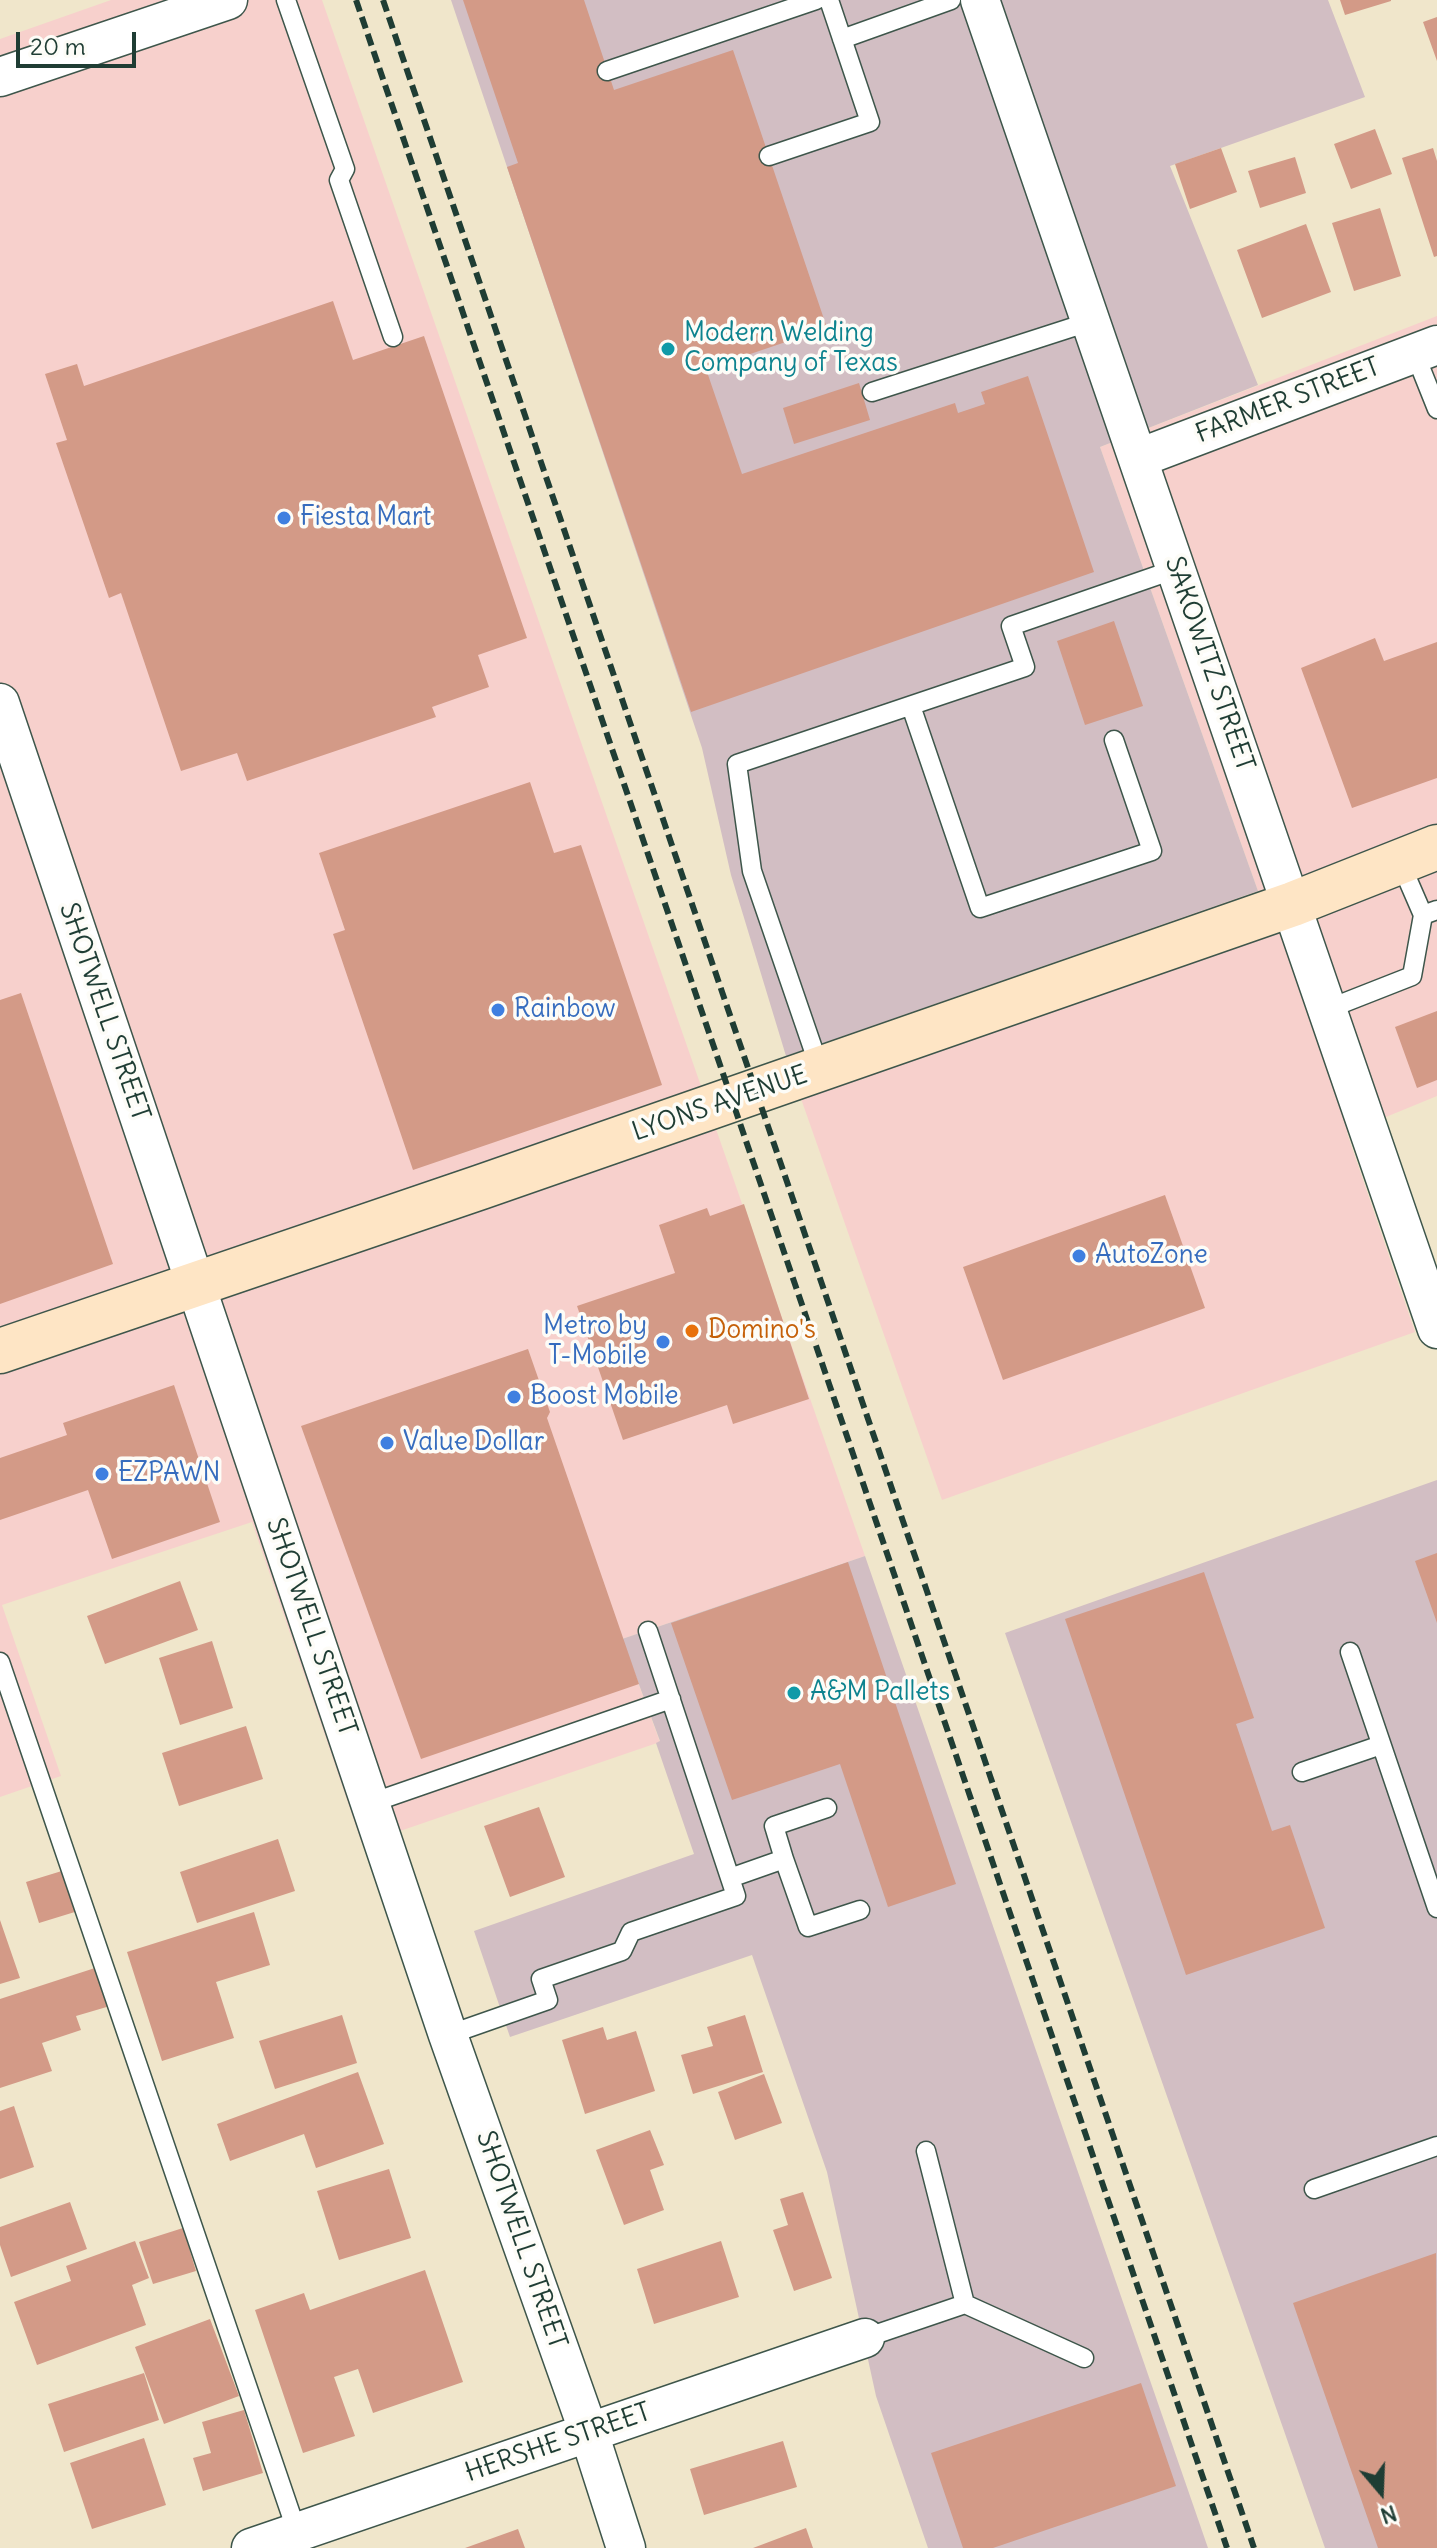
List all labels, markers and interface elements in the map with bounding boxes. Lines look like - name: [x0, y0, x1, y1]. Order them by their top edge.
- scale bar: [20, 16, 140, 66]
- text: 20 m: [30, 31, 86, 61]
- place label: Modern Welding Company of Texas: [684, 318, 898, 380]
- marker: Modern Welding Company of Texas: [659, 340, 677, 358]
- street label: FARMER STREET: [1192, 352, 1384, 450]
- place label: Fiesta Mart: [300, 502, 431, 534]
- marker: Fiesta Mart: [275, 509, 293, 527]
- street label: SAKOWITZ STREET: [1158, 553, 1260, 775]
- street label: SHOTWELL STREET: [52, 899, 156, 1125]
- place label: Rainbow: [514, 994, 616, 1026]
- marker: Rainbow: [489, 1001, 507, 1019]
- street label: LYONS AVENUE: [628, 1059, 812, 1149]
- place label: AutoZone: [1095, 1240, 1208, 1272]
- marker: AutoZone: [1070, 1247, 1088, 1265]
- place label: Metro by T-Mobile: [543, 1311, 647, 1372]
- place label: Domino's: [708, 1315, 816, 1347]
- marker: Domino's: [683, 1322, 701, 1340]
- marker: Metro by T-Mobile: [654, 1333, 672, 1351]
- place label: Boost Mobile: [530, 1381, 679, 1413]
- marker: Boost Mobile: [505, 1388, 523, 1406]
- place label: Value Dollar: [403, 1427, 544, 1459]
- marker: Value Dollar: [378, 1434, 396, 1452]
- place label: EZPAWN: [118, 1458, 221, 1490]
- marker: EZPAWN: [93, 1465, 111, 1483]
- street label: SHOTWELL STREET: [259, 1514, 363, 1740]
- place label: A&M Pallets: [810, 1677, 950, 1709]
- marker: A&M Pallets: [785, 1684, 803, 1702]
- street label: SHOTWELL STREET: [469, 2127, 573, 2353]
- street label: HERSHE STREET: [461, 2397, 655, 2489]
- north arrow: [1341, 2452, 1421, 2532]
- text: N: [1377, 2499, 1401, 2530]

